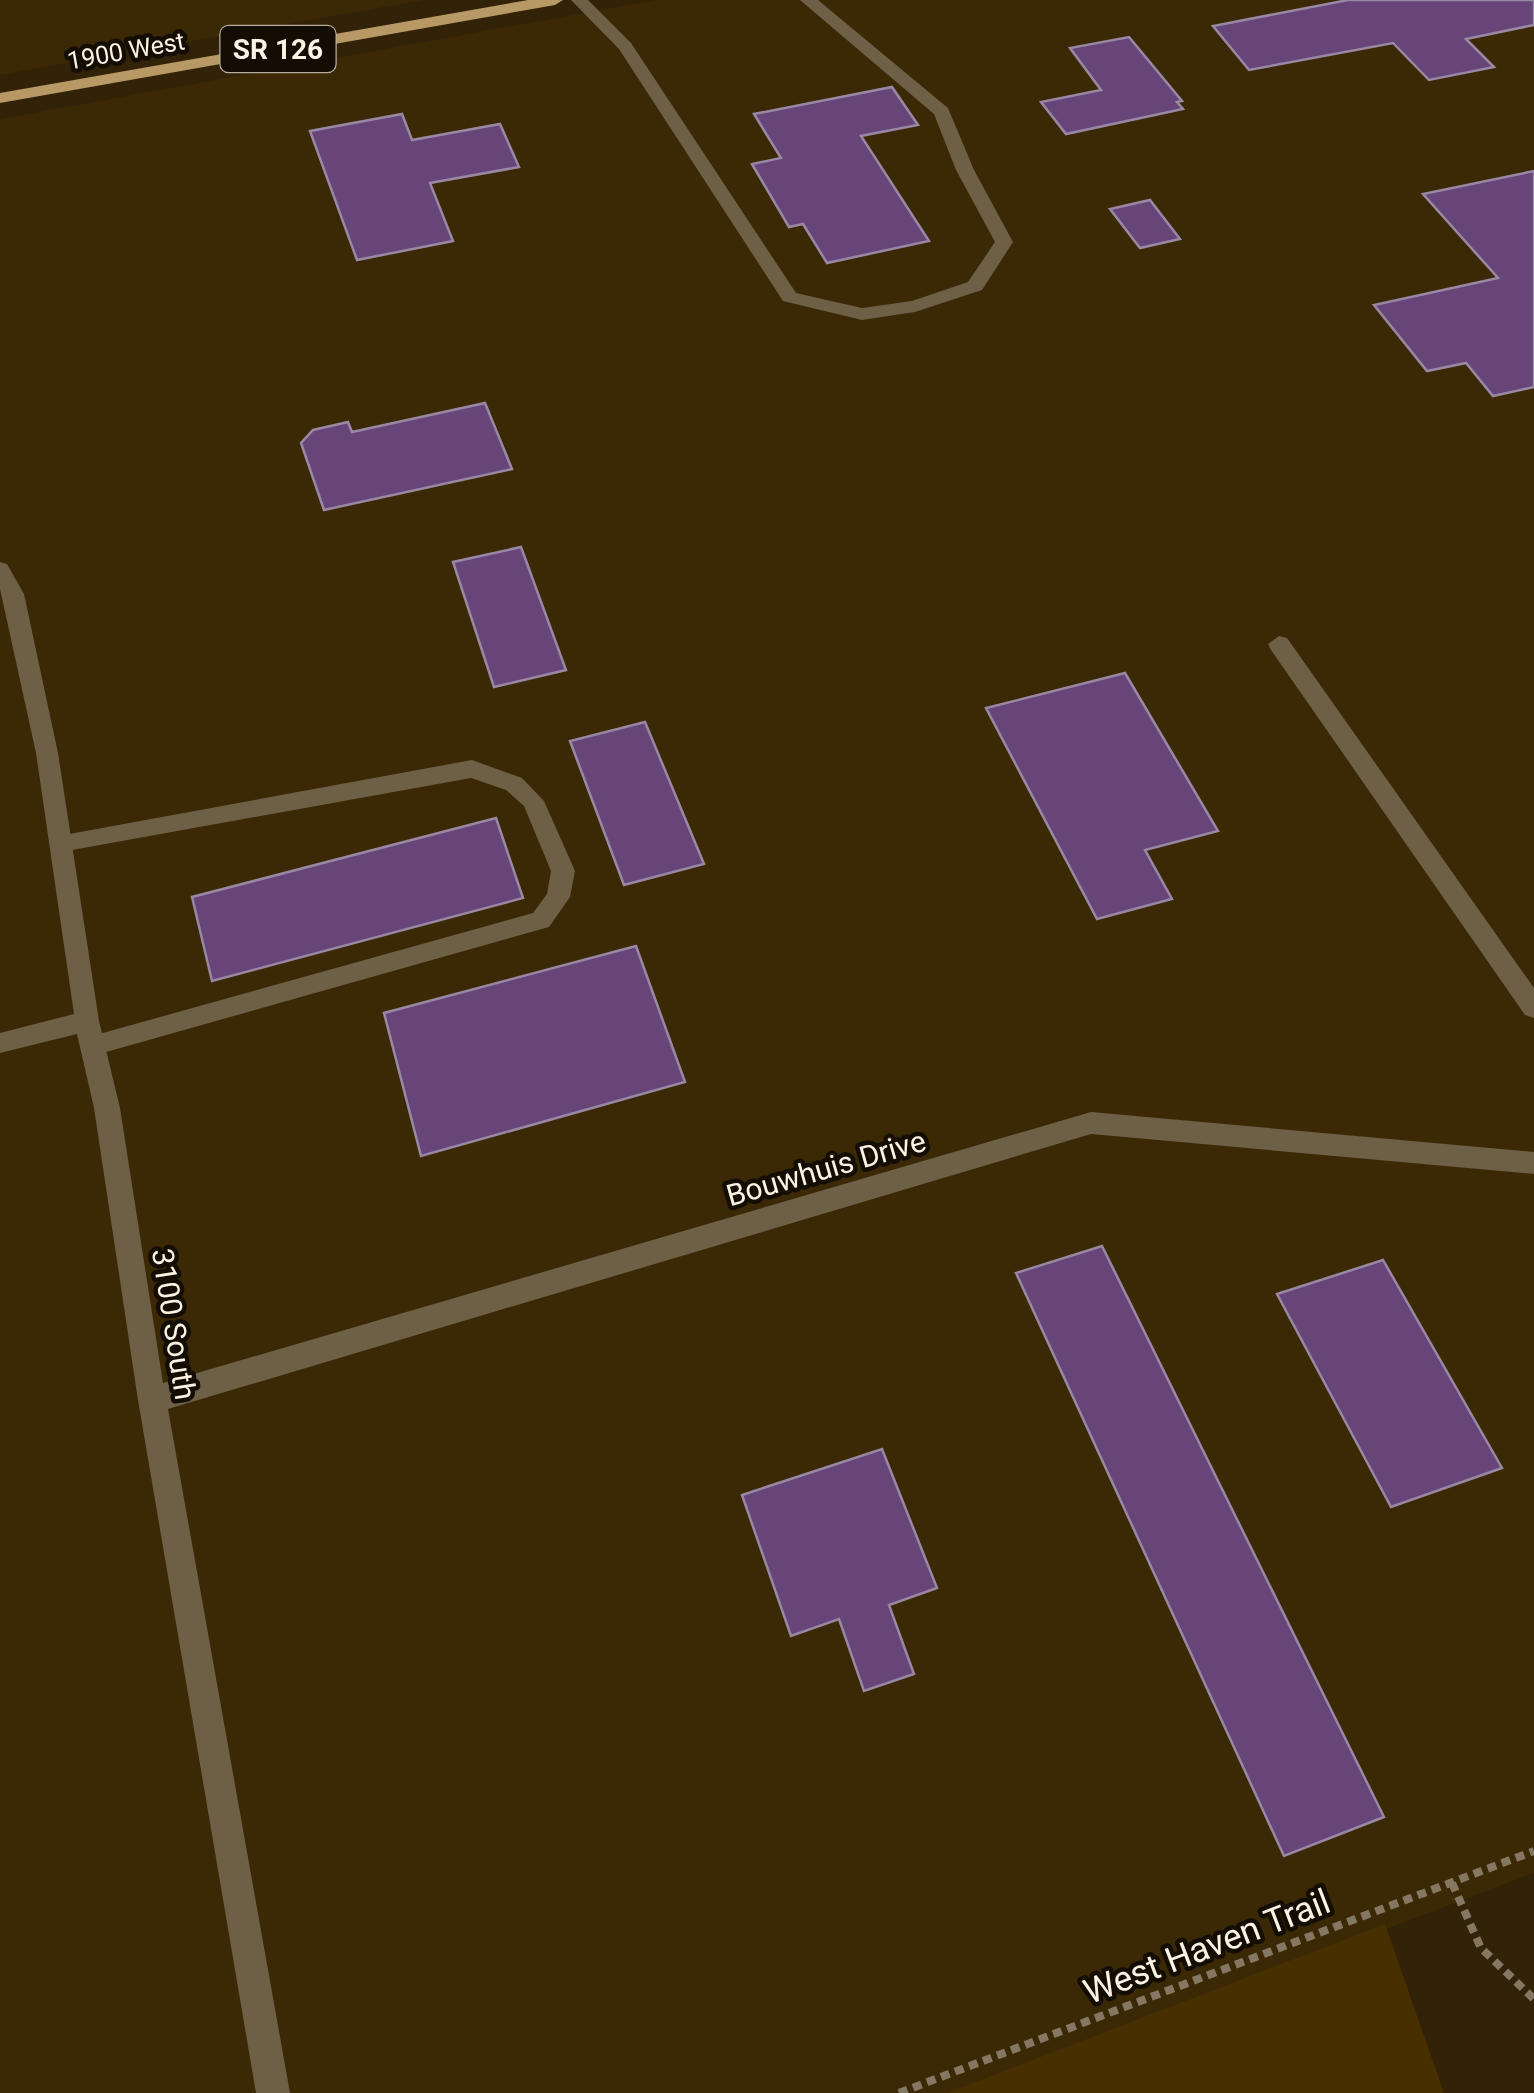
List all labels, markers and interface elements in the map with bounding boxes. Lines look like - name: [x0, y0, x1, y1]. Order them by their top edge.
- street label: 1900 West: [65, 26, 187, 76]
- road number: SR 126: [220, 26, 336, 72]
- street label: Bouwhuis Drive: [722, 1123, 930, 1213]
- street label: 3100 South: [145, 1246, 203, 1402]
- street label: West Haven Trail: [1078, 1881, 1336, 2013]

